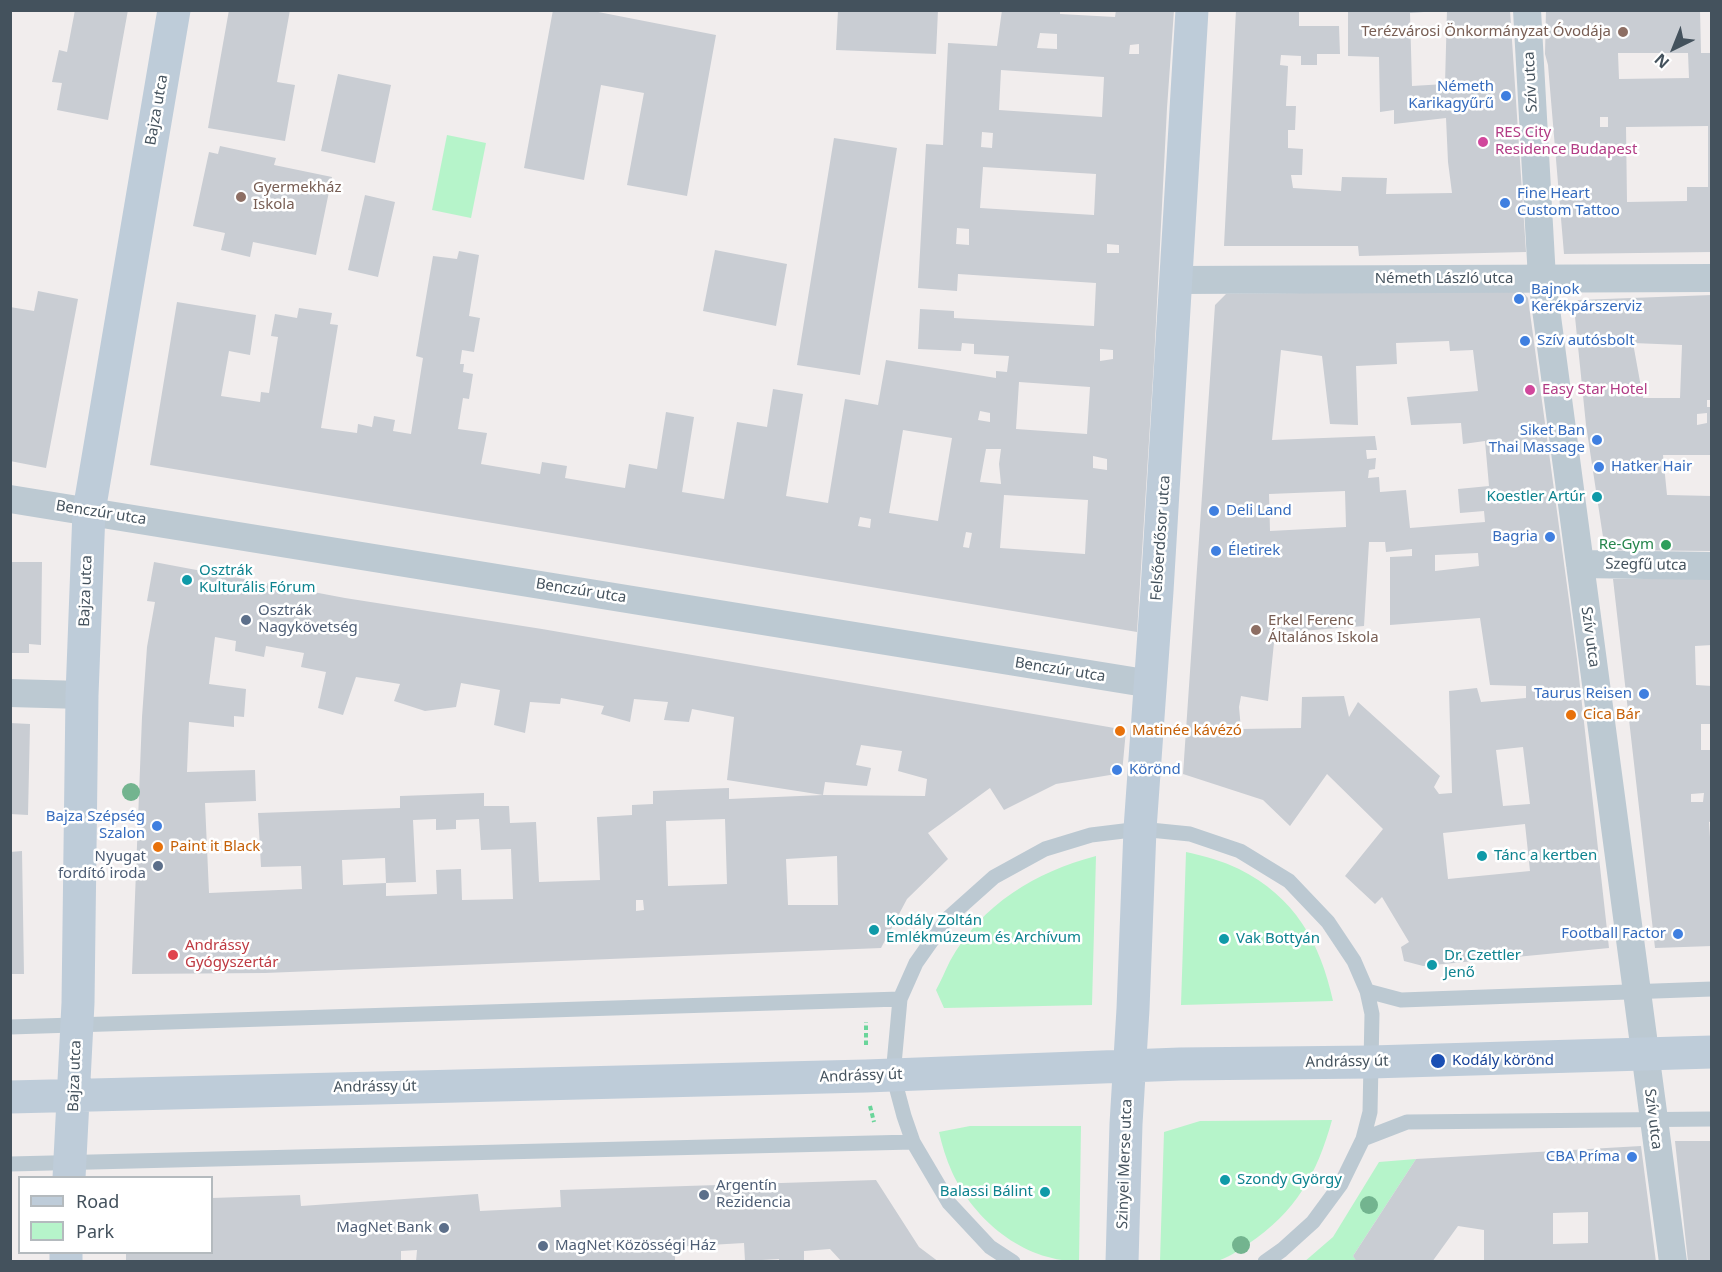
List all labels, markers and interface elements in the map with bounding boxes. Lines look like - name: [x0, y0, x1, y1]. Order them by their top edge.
- north arrow: [1644, 18, 1704, 78]
- place label: Terézvárosi Önkormányzat Óvodája: [1361, 23, 1611, 41]
- marker: Terézvárosi Önkormányzat Óvodája: [1616, 25, 1630, 39]
- text: N: [1649, 49, 1674, 74]
- street label: Szív utca: [1520, 51, 1542, 113]
- street label: Bajza utca: [142, 73, 172, 147]
- place label: Németh Karikagyűrű: [1408, 78, 1494, 113]
- marker: Németh Karikagyűrű: [1499, 89, 1513, 103]
- place label: RES City Residence Budapest: [1495, 124, 1637, 159]
- marker: RES City Residence Budapest: [1476, 135, 1490, 149]
- place label: Gyermekház Iskola: [253, 179, 341, 214]
- place label: Fine Heart Custom Tattoo: [1517, 185, 1620, 220]
- marker: Gyermekház Iskola: [234, 190, 248, 204]
- marker: Fine Heart Custom Tattoo: [1498, 196, 1512, 210]
- street label: Németh László utca: [1375, 270, 1513, 288]
- place label: Bajnok Kerékpárszerviz: [1531, 281, 1642, 316]
- marker: Bajnok Kerékpárszerviz: [1512, 292, 1526, 306]
- place label: Szív autósbolt: [1537, 332, 1635, 350]
- marker: Szív autósbolt: [1518, 334, 1532, 348]
- place label: Easy Star Hotel: [1542, 381, 1648, 399]
- marker: Easy Star Hotel: [1523, 383, 1537, 397]
- place label: Siket Ban Thai Massage: [1489, 422, 1585, 457]
- marker: Siket Ban Thai Massage: [1590, 433, 1604, 447]
- place label: Hatker Hair: [1611, 458, 1692, 476]
- marker: Hatker Hair: [1592, 460, 1606, 474]
- street label: Felsőerdősor utca: [1148, 475, 1174, 601]
- place label: Koestler Artúr: [1486, 488, 1585, 506]
- marker: Koestler Artúr: [1590, 490, 1604, 504]
- street label: Benczúr utca: [54, 497, 148, 529]
- place label: Deli Land: [1226, 502, 1292, 520]
- marker: Deli Land: [1207, 504, 1221, 518]
- place label: Bagria: [1492, 528, 1538, 546]
- marker: Bagria: [1543, 530, 1557, 544]
- place label: Re-Gym: [1599, 536, 1654, 554]
- marker: Re-Gym: [1659, 538, 1673, 552]
- place label: Életirek: [1228, 542, 1280, 560]
- marker: Életirek: [1209, 544, 1223, 558]
- street label: Bajza utca: [76, 555, 96, 627]
- street label: Szegfű utca: [1605, 555, 1687, 575]
- place label: Osztrák Kulturális Fórum: [199, 562, 316, 597]
- marker: Osztrák Kulturális Fórum: [180, 573, 194, 587]
- street label: Benczúr utca: [534, 575, 628, 607]
- place label: Osztrák Nagykövetség: [258, 602, 358, 637]
- street label: Szív utca: [1577, 606, 1603, 668]
- place label: Erkel Ferenc Általános Iskola: [1268, 612, 1379, 647]
- marker: Osztrák Nagykövetség: [239, 613, 253, 627]
- marker: Erkel Ferenc Általános Iskola: [1249, 623, 1263, 637]
- street label: Benczúr utca: [1013, 654, 1107, 686]
- place label: Taurus Reisen: [1534, 685, 1632, 703]
- marker: Taurus Reisen: [1637, 687, 1651, 701]
- place label: Cica Bár: [1583, 706, 1640, 724]
- marker: Cica Bár: [1564, 708, 1578, 722]
- place label: Matinée kávézó: [1132, 722, 1242, 740]
- marker: Matinée kávézó: [1113, 724, 1127, 738]
- place label: Körönd: [1129, 761, 1181, 779]
- marker: Körönd: [1110, 763, 1124, 777]
- place label: Bajza Szépség Szalon: [46, 808, 145, 843]
- marker: Bajza Szépség Szalon: [150, 819, 164, 833]
- place label: Paint it Black: [170, 838, 260, 856]
- marker: Paint it Black: [151, 840, 165, 854]
- place label: Tánc a kertben: [1494, 847, 1597, 865]
- place label: Nyugat fordító iroda: [58, 848, 146, 883]
- marker: Tánc a kertben: [1475, 849, 1489, 863]
- marker: Nyugat fordító iroda: [151, 859, 165, 873]
- place label: Kodály Zoltán Emlékmúzeum és Archívum: [886, 912, 1081, 947]
- marker: Kodály Zoltán Emlékmúzeum és Archívum: [867, 923, 881, 937]
- place label: Football Factor: [1561, 925, 1666, 943]
- marker: Football Factor: [1671, 927, 1685, 941]
- place label: Vak Bottyán: [1236, 930, 1320, 948]
- marker: Vak Bottyán: [1217, 932, 1231, 946]
- place label: Andrássy Gyógyszertár: [185, 937, 278, 972]
- place label: Dr. Czettler Jenő: [1444, 947, 1521, 982]
- marker: Andrássy Gyógyszertár: [166, 948, 180, 962]
- marker: Dr. Czettler Jenő: [1425, 958, 1439, 972]
- street label: Bajza utca: [65, 1040, 85, 1112]
- street label: Andrássy út: [1305, 1052, 1389, 1072]
- marker: Kodály körönd: [1429, 1052, 1447, 1070]
- place label: Kodály körönd: [1452, 1052, 1554, 1070]
- street label: Andrássy út: [819, 1066, 903, 1086]
- street label: Andrássy út: [333, 1077, 417, 1097]
- street label: Szív utca: [1640, 1088, 1666, 1150]
- street label: Szinyei Merse utca: [1114, 1099, 1136, 1229]
- place label: CBA Príma: [1546, 1148, 1620, 1166]
- marker: CBA Príma: [1625, 1150, 1639, 1164]
- place label: Szondy György: [1237, 1171, 1342, 1189]
- marker: Szondy György: [1218, 1173, 1232, 1187]
- legend: [18, 1176, 213, 1254]
- place label: Argentín Rezidencia: [716, 1177, 791, 1212]
- place label: Balassi Bálint: [940, 1183, 1033, 1201]
- marker: Balassi Bálint: [1038, 1185, 1052, 1199]
- marker: Argentín Rezidencia: [697, 1188, 711, 1202]
- text: Road: [76, 1189, 119, 1213]
- text: Park: [76, 1219, 114, 1243]
- place label: MagNet Bank: [336, 1219, 432, 1237]
- marker: MagNet Bank: [437, 1221, 451, 1235]
- place label: MagNet Közösségi Ház: [555, 1237, 716, 1255]
- marker: MagNet Közösségi Ház: [536, 1239, 550, 1253]

